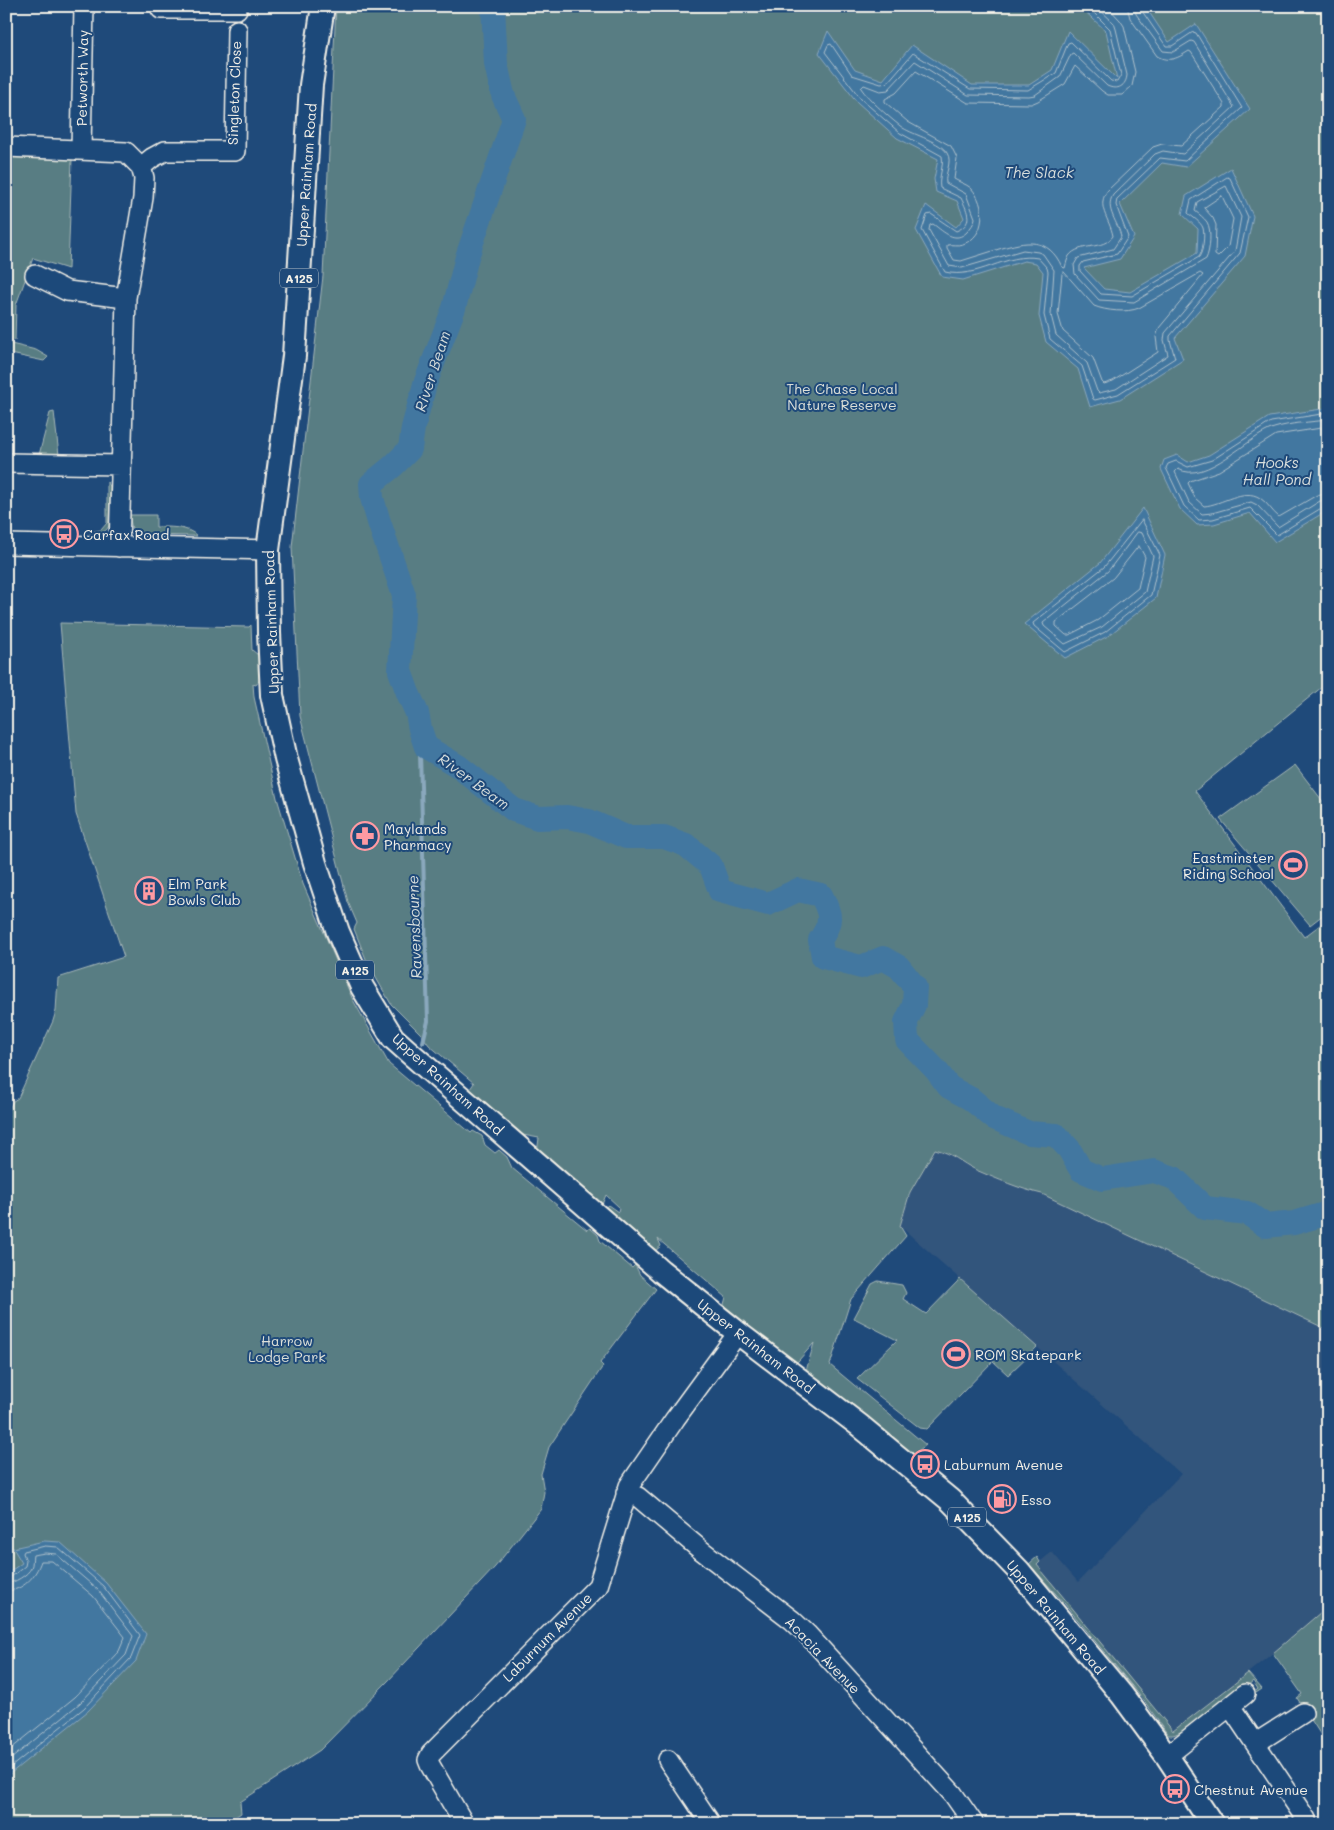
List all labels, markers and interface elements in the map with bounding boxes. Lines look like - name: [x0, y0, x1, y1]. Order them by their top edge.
- street label: Petworth Way: [72, 30, 92, 126]
- street label: Singleton Close: [223, 41, 245, 145]
- street label: Upper Rainham Road: [292, 103, 320, 247]
- water label: The Slack: [1004, 162, 1075, 182]
- road number: A125: [280, 268, 318, 288]
- water label: River Beam: [410, 328, 454, 414]
- park label: The Chase Local Nature Reserve: [786, 379, 898, 414]
- water label: Hooks Hall Pond: [1243, 452, 1313, 489]
- bus stop icon: Carfax Road: [49, 519, 79, 549]
- place label: Carfax Road: [83, 525, 170, 544]
- street label: Upper Rainham Road: [259, 550, 283, 694]
- water label: River Beam: [434, 748, 514, 814]
- place label: Maylands Pharmacy: [384, 819, 452, 854]
- pharmacy icon: Maylands Pharmacy: [350, 821, 380, 851]
- place label: Eastminster Riding School: [1183, 848, 1274, 883]
- sports icon: Eastminster Riding School: [1278, 850, 1308, 880]
- place label: Elm Park Bowls Club: [168, 874, 241, 909]
- water label: Ravensbourne: [402, 875, 426, 979]
- building icon: Elm Park Bowls Club: [134, 876, 164, 906]
- road number: A125: [336, 960, 374, 980]
- street label: Upper Rainham Road: [388, 1029, 508, 1139]
- street label: Upper Rainham Road: [694, 1294, 819, 1398]
- park label: Harrow Lodge Park: [248, 1331, 326, 1366]
- sports icon: ROM Skatepark: [941, 1339, 971, 1369]
- place label: ROM Skatepark: [975, 1345, 1081, 1364]
- bus stop icon: Laburnum Avenue: [910, 1449, 940, 1479]
- place label: Laburnum Avenue: [944, 1455, 1063, 1474]
- fuel station icon: Esso: [987, 1484, 1017, 1514]
- place label: Esso: [1021, 1490, 1051, 1509]
- road number: A125: [948, 1508, 986, 1526]
- street label: Upper Rainham Road: [1003, 1556, 1110, 1678]
- street label: Laburnum Avenue: [498, 1588, 596, 1686]
- street label: Acacia Avenue: [781, 1612, 865, 1698]
- bus stop icon: Chestnut Avenue: [1160, 1774, 1190, 1804]
- place label: Chestnut Avenue: [1194, 1780, 1308, 1799]

